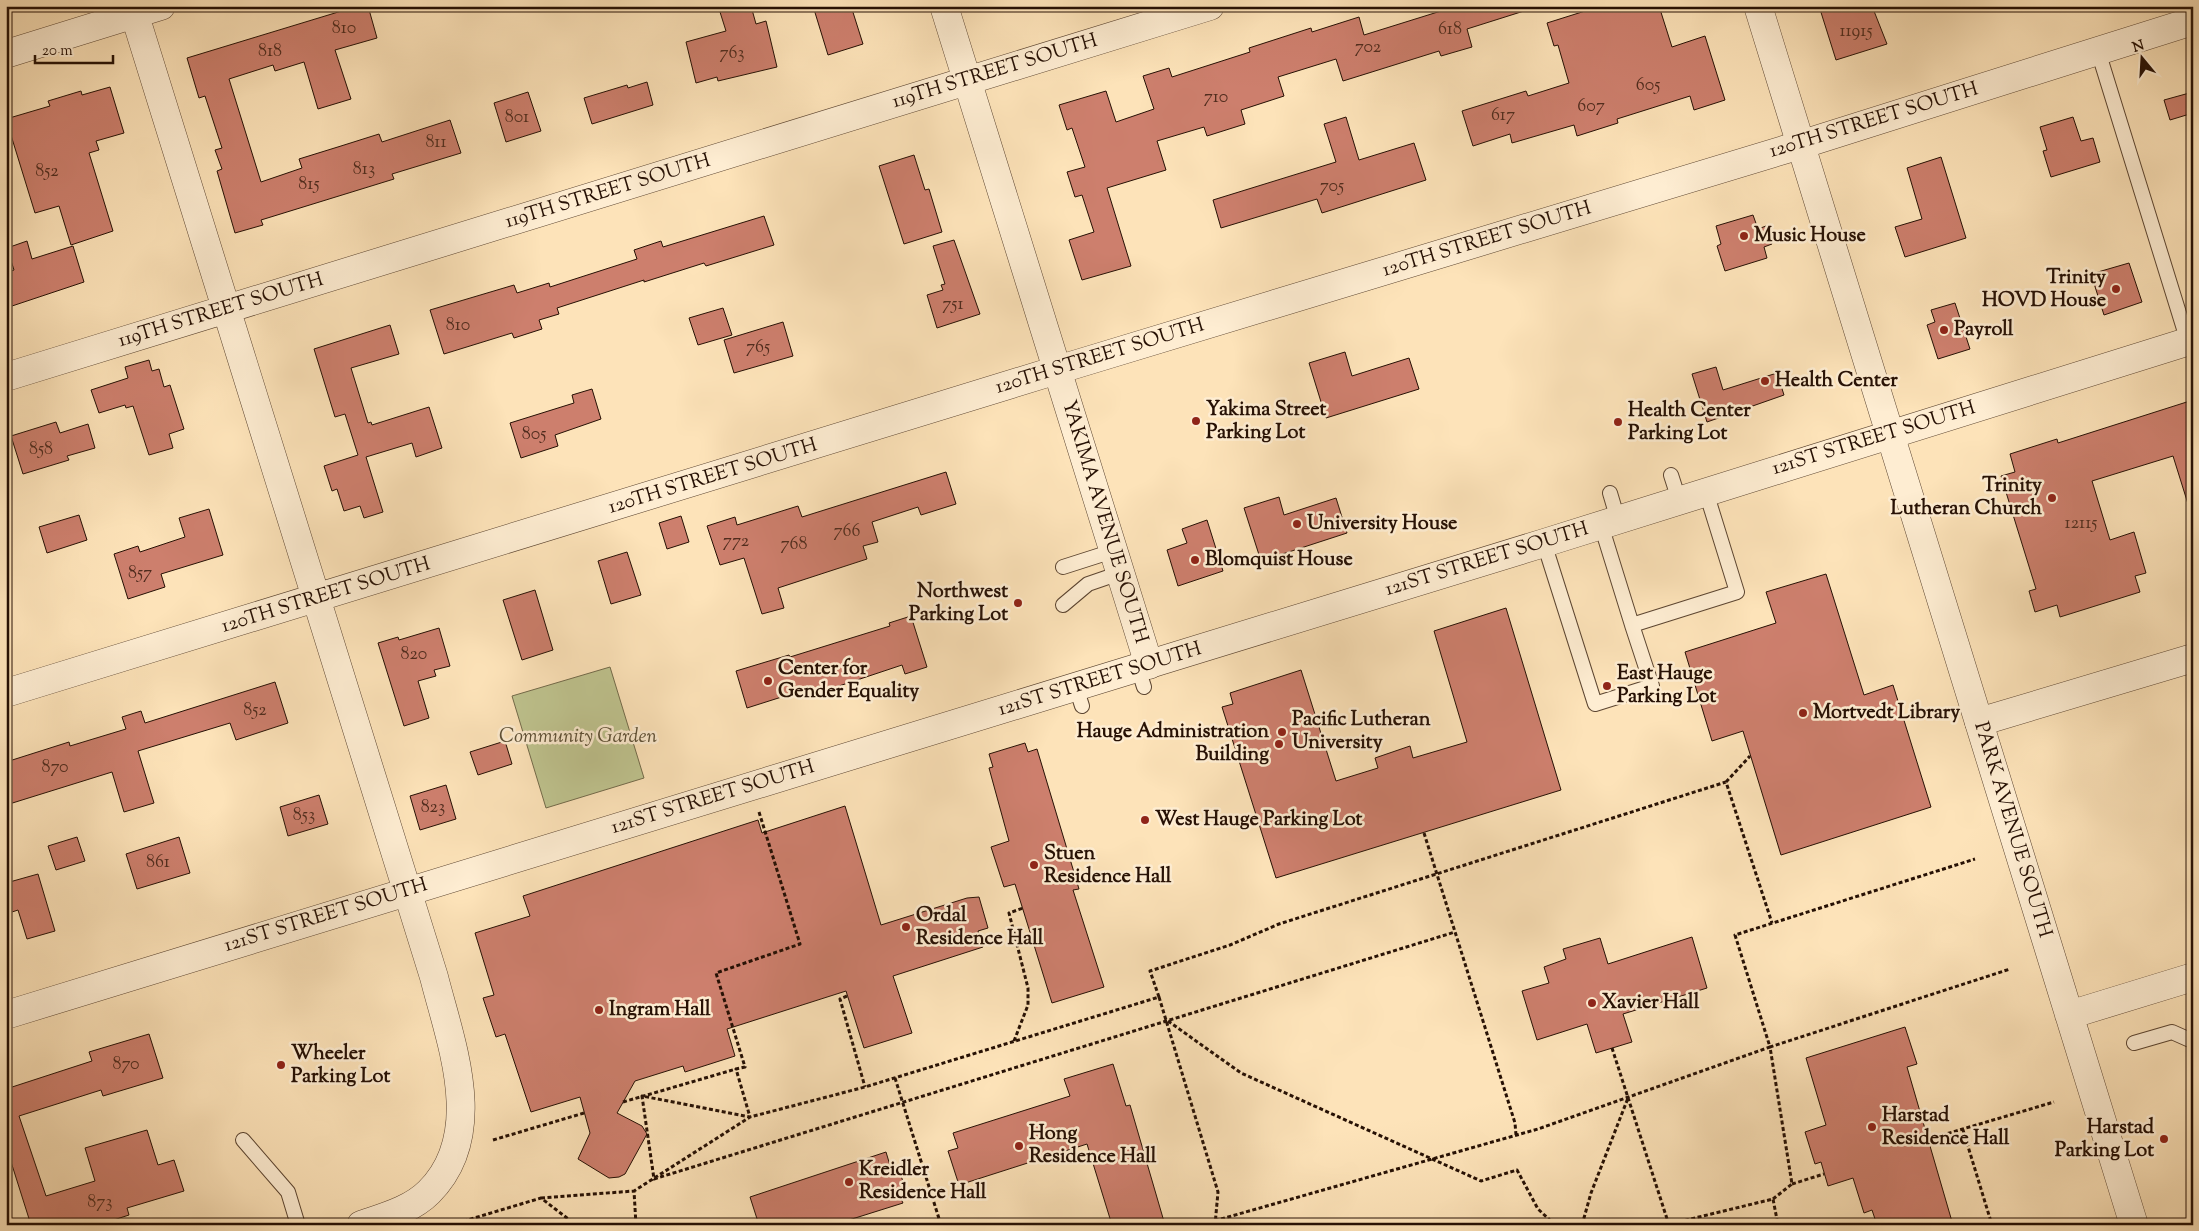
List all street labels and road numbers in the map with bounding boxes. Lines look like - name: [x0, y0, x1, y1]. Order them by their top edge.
- street label: 119TH STREET SOUTH: [889, 27, 1101, 117]
- street label: 120TH STREET SOUTH: [1766, 75, 1982, 167]
- street label: 119TH STREET SOUTH: [502, 147, 714, 237]
- street label: 120TH STREET SOUTH: [1379, 194, 1595, 286]
- street label: 119TH STREET SOUTH: [115, 266, 327, 356]
- street label: 120TH STREET SOUTH: [992, 311, 1208, 403]
- street label: 121ST STREET SOUTH: [1769, 394, 1979, 484]
- street label: YAKIMA AVENUE SOUTH: [1053, 397, 1155, 647]
- street label: 120TH STREET SOUTH: [605, 431, 821, 523]
- street label: 121ST STREET SOUTH: [1382, 515, 1592, 605]
- street label: 120TH STREET SOUTH: [218, 550, 434, 642]
- street label: 121ST STREET SOUTH: [995, 635, 1205, 725]
- street label: PARK AVENUE SOUTH: [1965, 719, 2059, 942]
- street label: 121ST STREET SOUTH: [608, 753, 818, 843]
- street label: 121ST STREET SOUTH: [221, 871, 431, 961]

